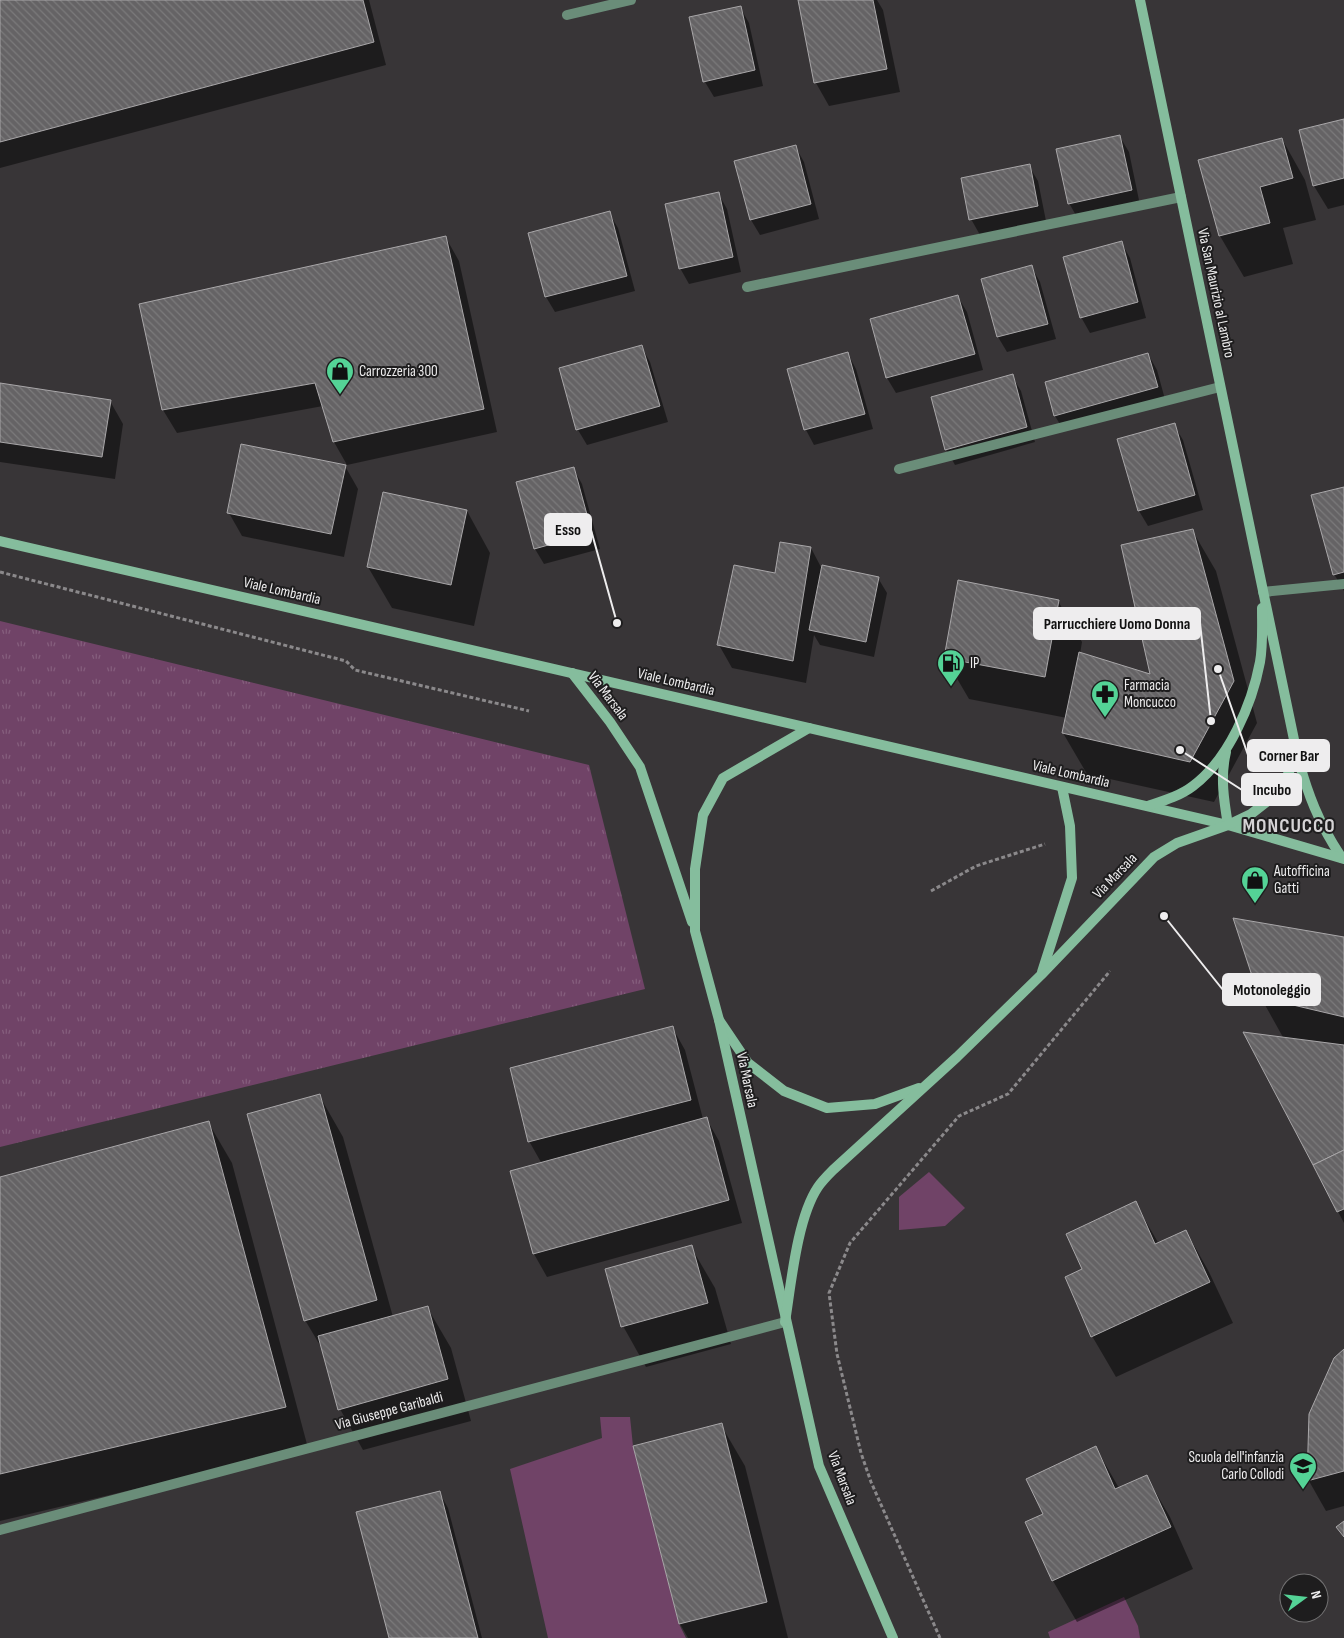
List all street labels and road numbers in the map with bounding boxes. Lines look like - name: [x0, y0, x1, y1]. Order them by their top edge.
- street label: Via San Maurizio al Lambro: [1193, 226, 1239, 360]
- street label: Viale Lombardia: [242, 573, 323, 609]
- street label: Viale Lombardia: [636, 664, 717, 700]
- street label: Via Marsala: [584, 668, 633, 724]
- street label: Viale Lombardia: [1031, 756, 1112, 792]
- street label: Via Marsala: [1089, 849, 1141, 903]
- street label: Via Marsala: [732, 1051, 762, 1110]
- street label: Via Giuseppe Garibaldi: [333, 1387, 445, 1434]
- street label: Via Marsala: [823, 1448, 861, 1508]

